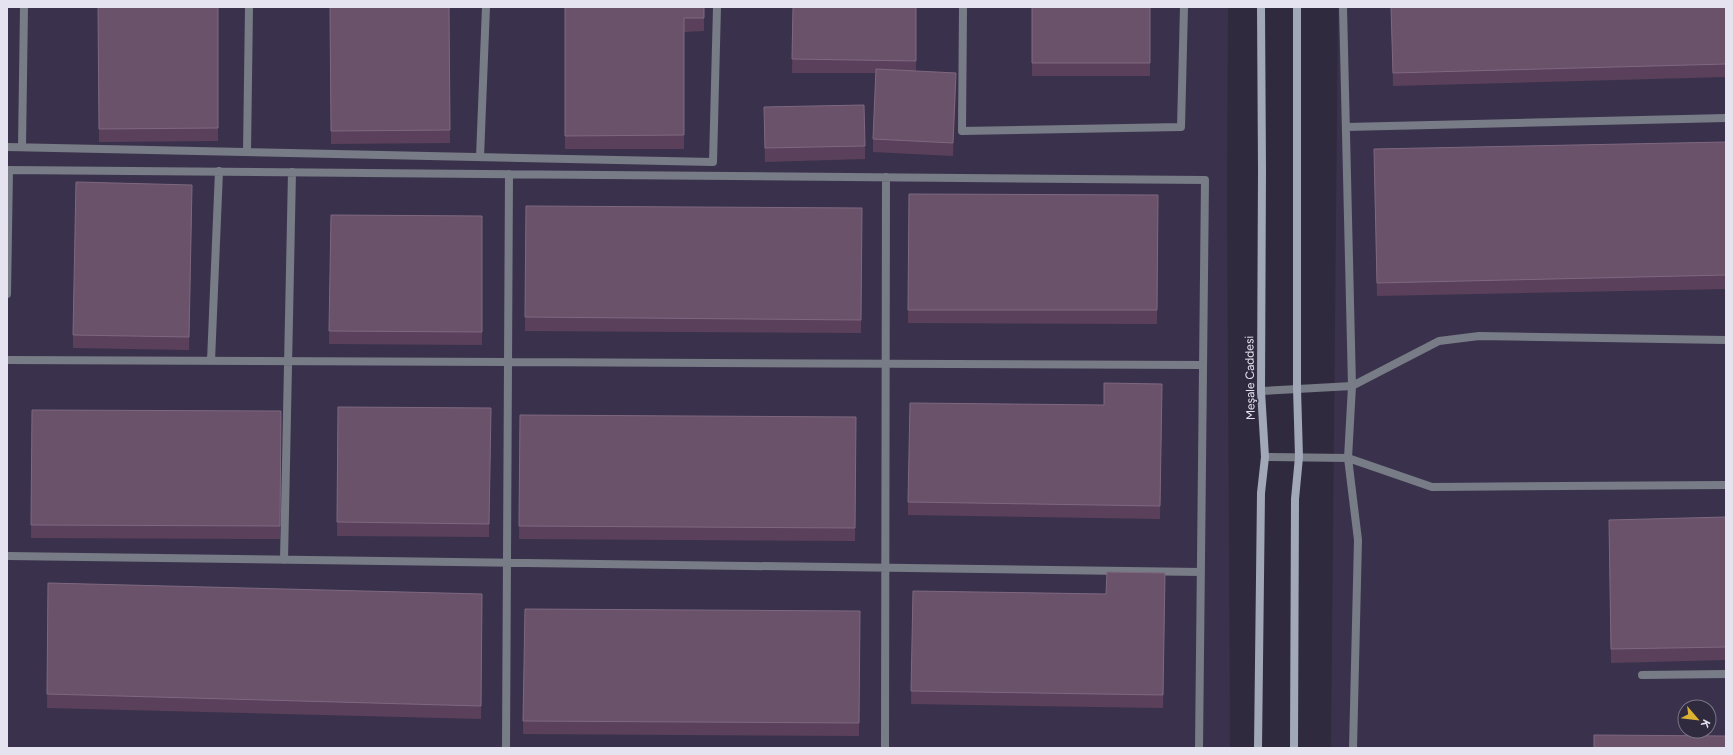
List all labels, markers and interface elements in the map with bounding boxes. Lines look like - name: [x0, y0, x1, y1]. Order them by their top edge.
- street label: Meşale Caddesi: [1242, 336, 1258, 420]
- north arrow: [1677, 699, 1717, 739]
- text: K: [1698, 717, 1713, 730]

